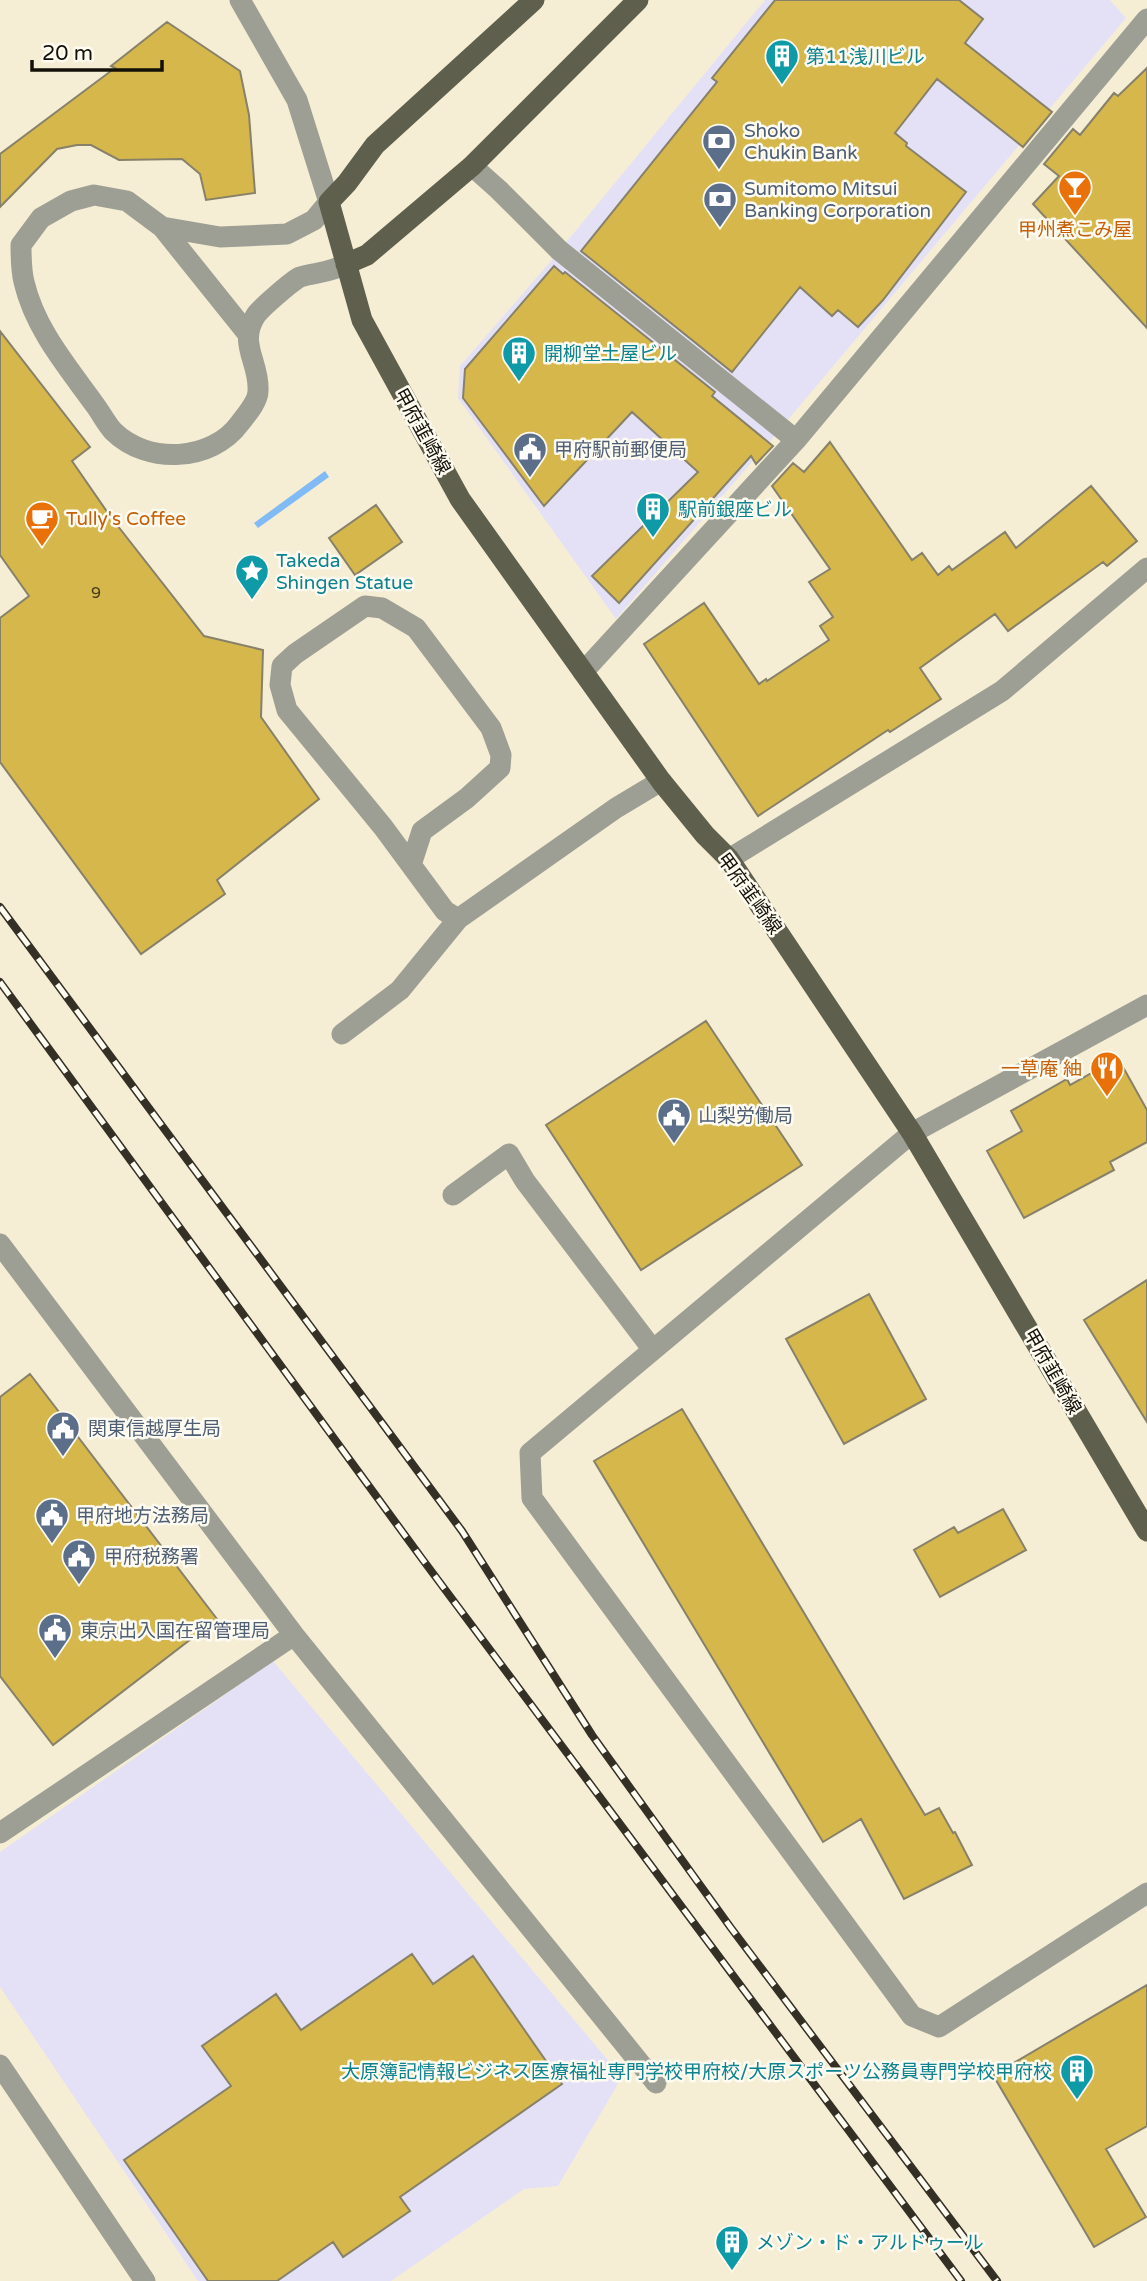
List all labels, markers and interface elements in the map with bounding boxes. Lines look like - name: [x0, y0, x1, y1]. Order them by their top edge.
- scale bar: [32, 28, 161, 72]
- building icon: 第11浅川ビル: [763, 37, 801, 86]
- text: 20 m: [42, 41, 93, 66]
- place label: 第11浅川ビル: [806, 46, 925, 68]
- place label: Shoko Chukin Bank: [744, 120, 858, 164]
- bank icon: Shoko Chukin Bank: [700, 122, 738, 171]
- bar icon: 甲州煮こみ屋: [1056, 168, 1094, 217]
- place label: Sumitomo Mitsui Banking Corporation: [744, 178, 931, 222]
- bank icon: Sumitomo Mitsui Banking Corporation: [701, 180, 739, 229]
- place label: 甲州煮こみ屋: [1018, 219, 1132, 241]
- building icon: 開柳堂土屋ビル: [500, 334, 538, 383]
- place label: 開柳堂土屋ビル: [544, 343, 677, 365]
- street label: 甲府韮崎線: [389, 385, 455, 478]
- public building icon: 甲府駅前郵便局: [511, 430, 549, 479]
- place label: 甲府駅前郵便局: [554, 439, 687, 461]
- building icon: 駅前銀座ビル: [634, 490, 672, 539]
- cafe icon: Tully's Coffee: [23, 499, 61, 548]
- place label: 駅前銀座ビル: [678, 499, 792, 521]
- place label: Tully's Coffee: [66, 508, 186, 530]
- place label: Takeda Shingen Statue: [276, 550, 413, 594]
- place icon: Takeda Shingen Statue: [233, 552, 271, 601]
- house number: 9: [91, 583, 101, 603]
- street label: 甲府韮崎線: [712, 849, 786, 938]
- restaurant icon: 一草庵 紬: [1088, 1049, 1126, 1098]
- place label: 一草庵 紬: [1001, 1058, 1082, 1080]
- public building icon: 山梨労働局: [655, 1096, 693, 1145]
- place label: 山梨労働局: [698, 1105, 793, 1127]
- street label: 甲府韮崎線: [1019, 1325, 1085, 1418]
- public building icon: 関東信越厚生局: [44, 1409, 82, 1458]
- place label: 関東信越厚生局: [88, 1418, 221, 1440]
- public building icon: 甲府地方法務局: [33, 1496, 71, 1545]
- place label: 甲府地方法務局: [76, 1505, 209, 1527]
- public building icon: 甲府税務署: [60, 1537, 98, 1586]
- place label: 甲府税務署: [104, 1546, 199, 1568]
- public building icon: 東京出入国在留管理局: [36, 1611, 74, 1660]
- place label: 東京出入国在留管理局: [80, 1620, 270, 1642]
- building icon: 大原簿記情報ビジネス医療福祉専門学校甲府校/大原スポーツ公務員専門学校甲府校: [1058, 2052, 1096, 2101]
- place label: 大原簿記情報ビジネス医療福祉専門学校甲府校/大原スポーツ公務員専門学校甲府校: [341, 2061, 1052, 2083]
- building icon: メゾン・ド・アルドゥール: [713, 2223, 751, 2272]
- place label: メゾン・ド・アルドゥール: [756, 2232, 984, 2254]

